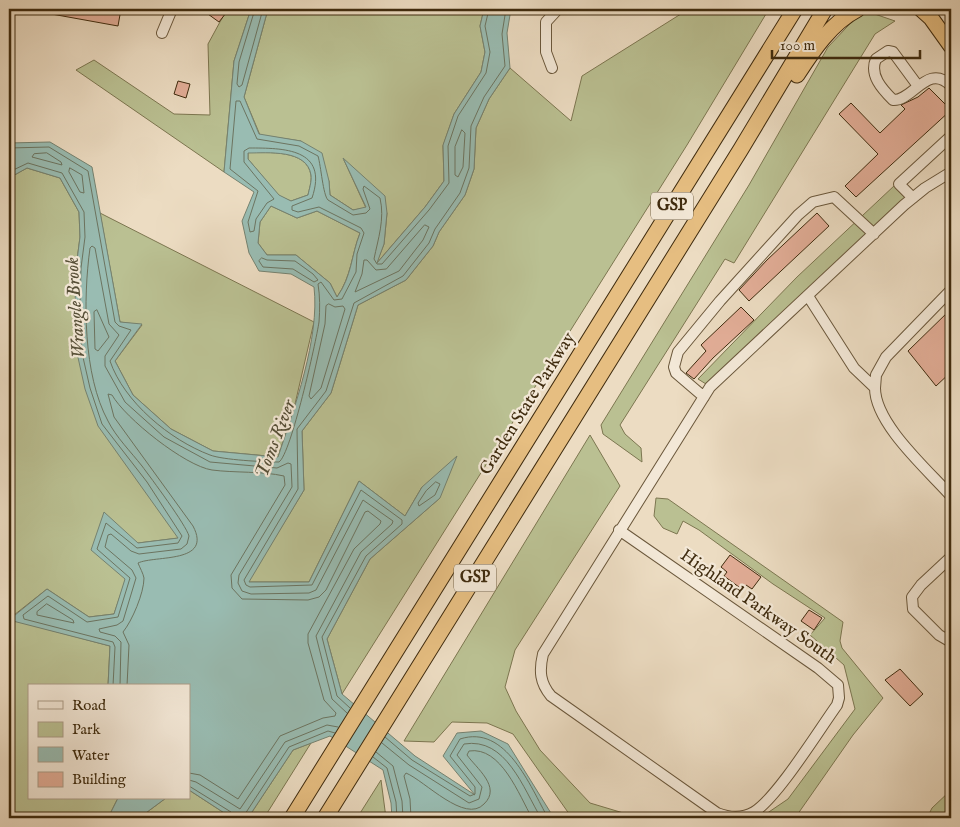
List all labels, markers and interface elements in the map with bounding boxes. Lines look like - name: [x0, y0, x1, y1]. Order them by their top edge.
- scale bar: [772, 28, 920, 60]
- text: 100 m: [780, 36, 816, 55]
- road number: GSP: [651, 192, 693, 220]
- water label: Wrangle Brook: [60, 256, 92, 359]
- street label: Garden State Parkway: [475, 328, 581, 480]
- water label: Toms River: [250, 395, 302, 481]
- street label: Highland Parkway South: [675, 544, 841, 670]
- road number: GSP: [454, 564, 496, 592]
- legend: [28, 684, 190, 800]
- text: Road: [72, 696, 107, 715]
- text: Park: [72, 720, 102, 739]
- text: Water: [72, 746, 110, 765]
- text: Building: [72, 770, 127, 789]

